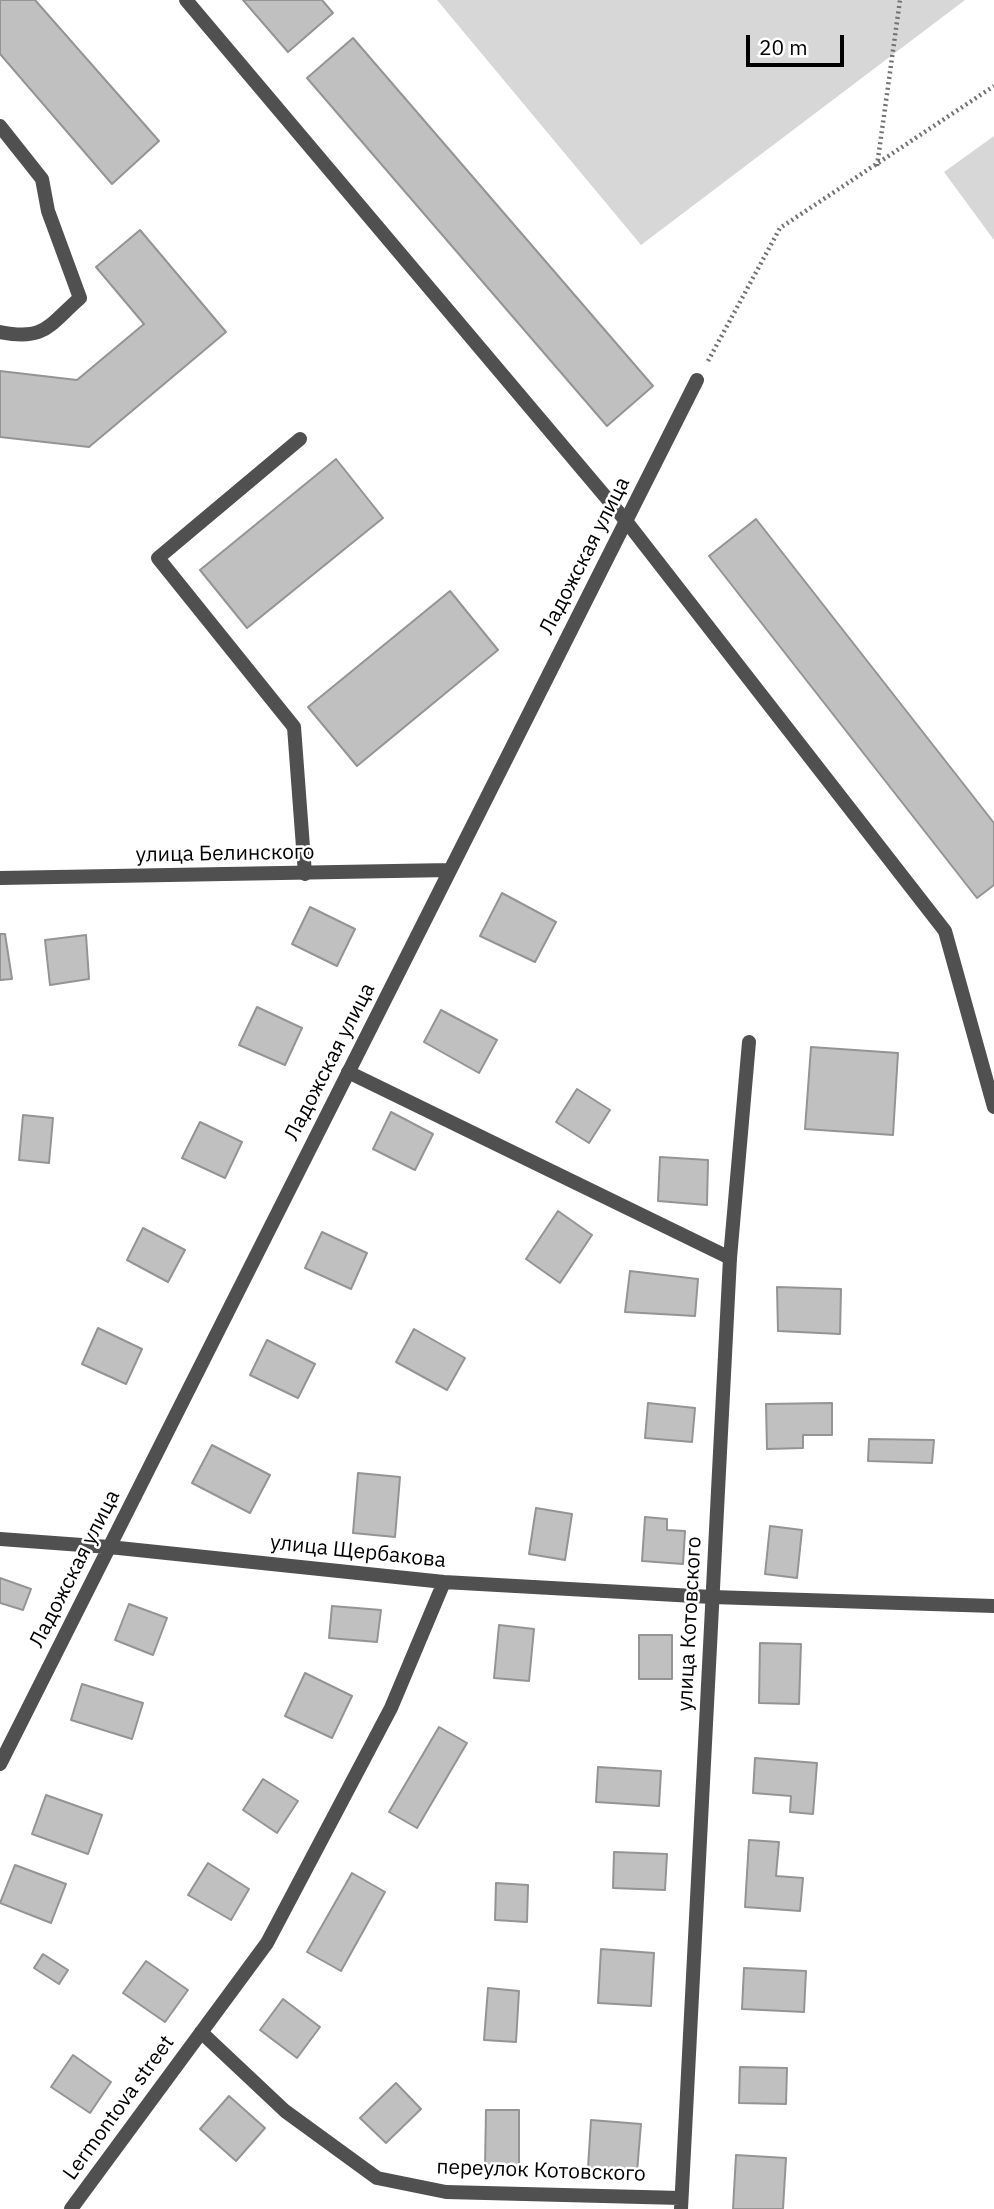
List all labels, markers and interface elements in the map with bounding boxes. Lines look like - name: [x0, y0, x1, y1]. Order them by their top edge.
- scale bar: [749, 21, 847, 65]
- text: 20 m: [759, 33, 808, 61]
- street label: Ладожская улица: [534, 473, 636, 639]
- street label: улица Белинского: [135, 840, 315, 868]
- street label: Ладожская улица: [279, 979, 381, 1145]
- street label: Ладожская улица: [24, 1486, 126, 1652]
- street label: улица Щербакова: [269, 1530, 447, 1574]
- street label: улица Котовского: [673, 1536, 707, 1712]
- street label: Lermontova street: [58, 2031, 180, 2185]
- street label: переулок Котовского: [436, 2155, 646, 2187]

